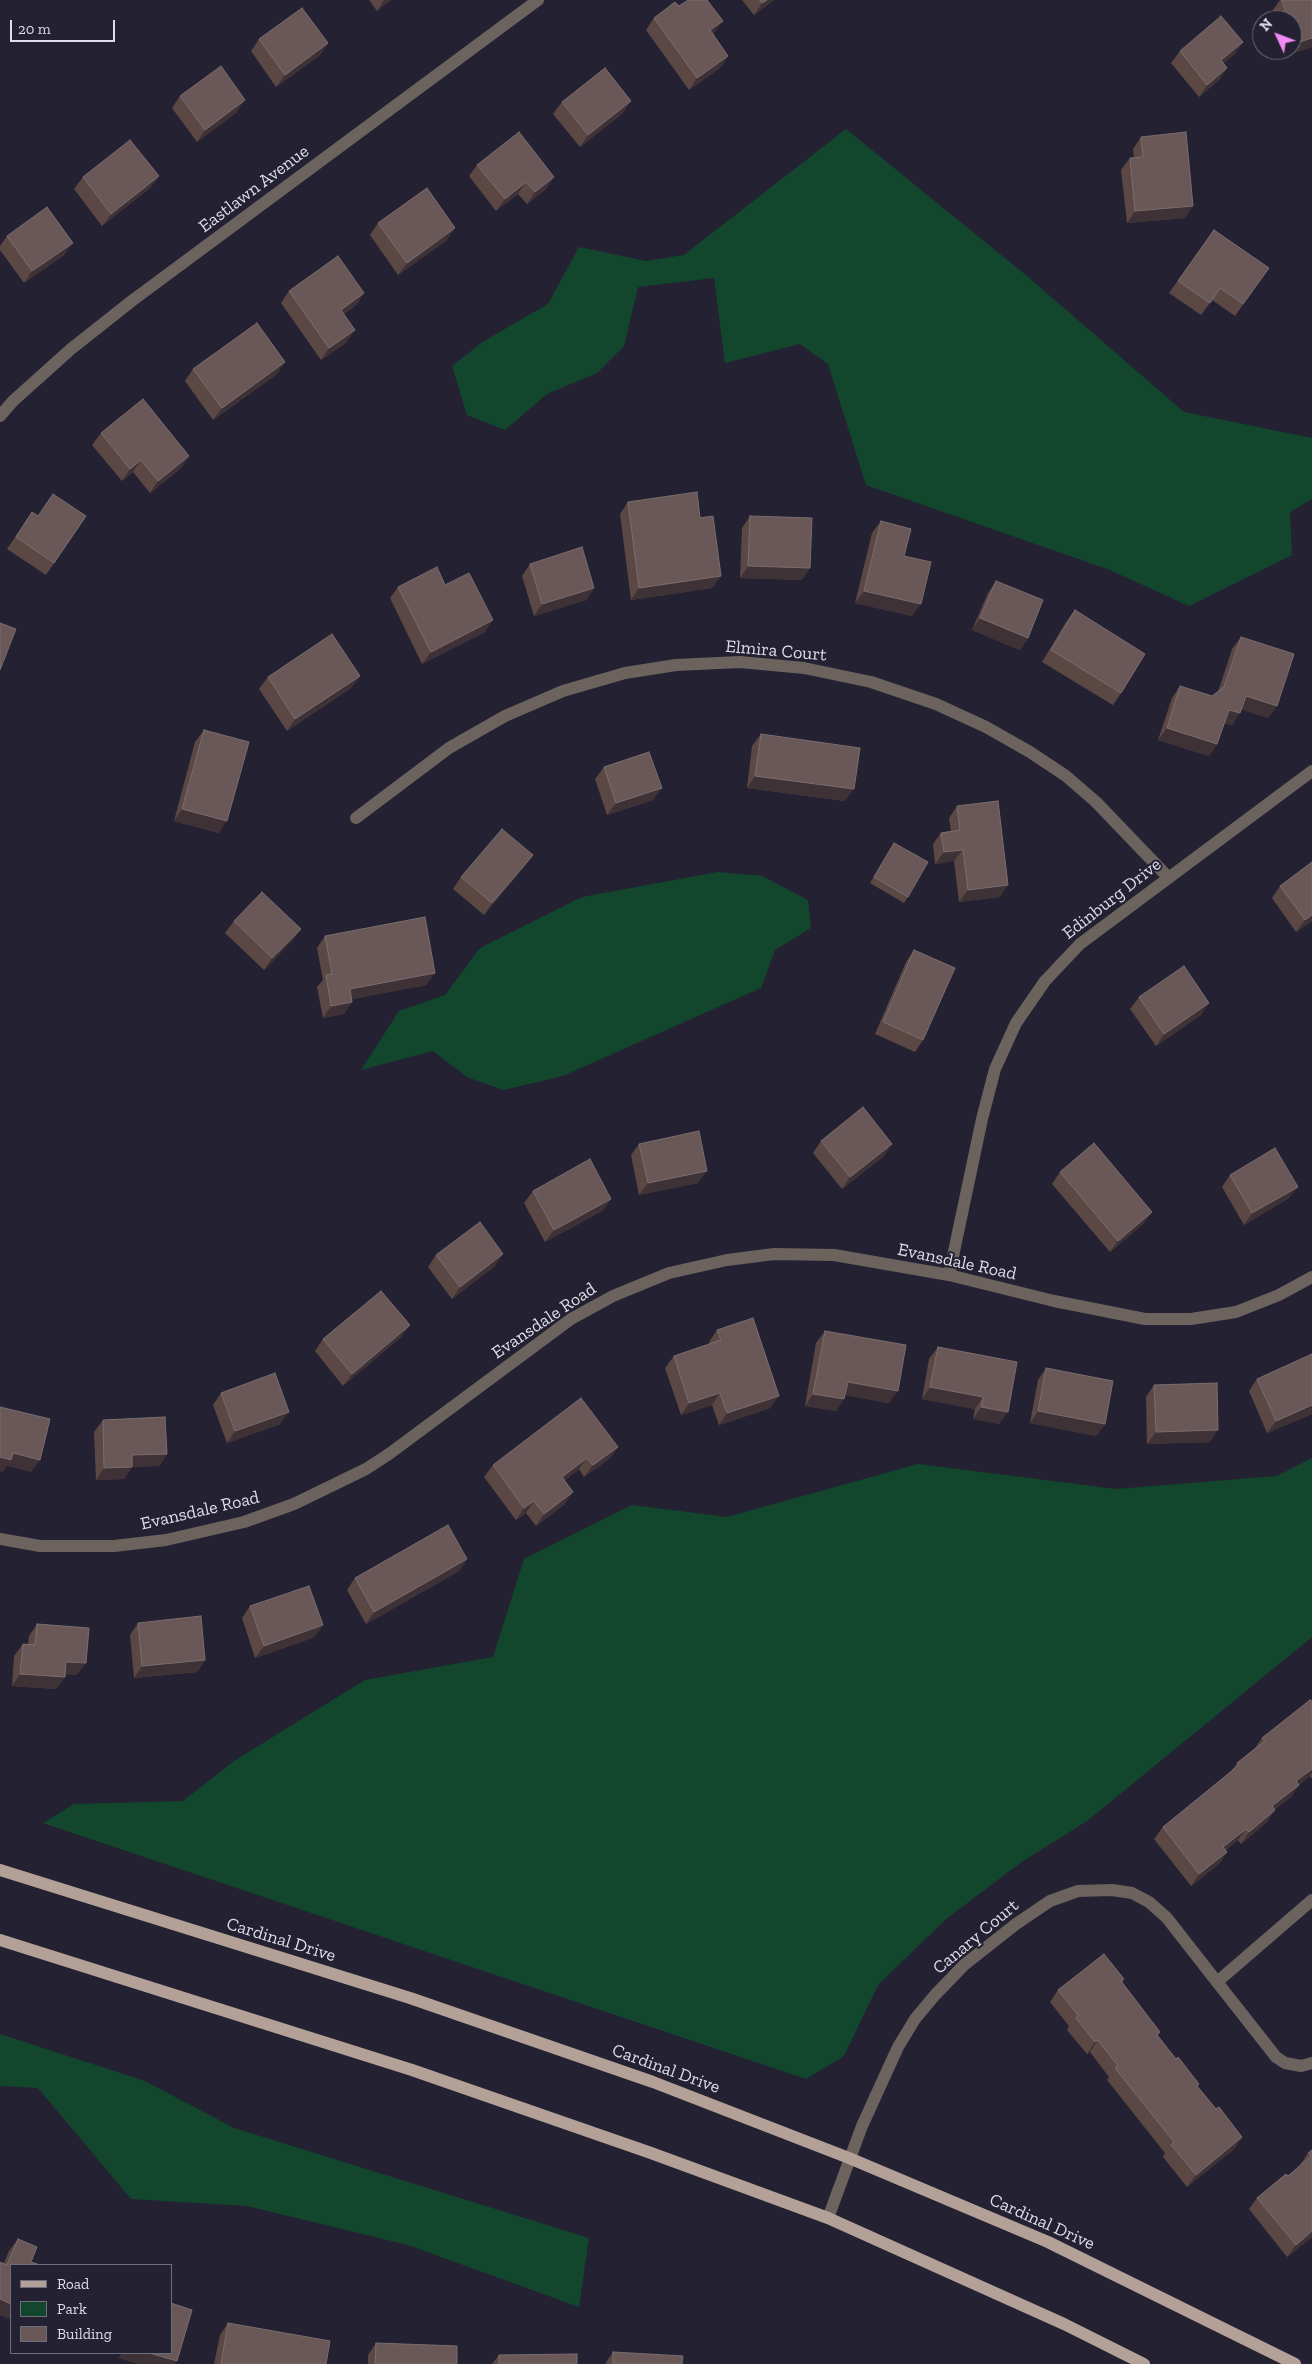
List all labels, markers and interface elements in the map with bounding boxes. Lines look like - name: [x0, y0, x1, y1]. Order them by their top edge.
- scale bar: [12, 10, 118, 42]
- north arrow: [1252, 10, 1302, 60]
- text: N: [1257, 15, 1276, 35]
- text: 20 m: [18, 20, 51, 38]
- street label: Eastlawn Avenue: [195, 141, 313, 237]
- street label: Elmira Court: [725, 636, 827, 666]
- street label: Edinburg Drive: [1058, 854, 1166, 944]
- street label: Evansdale Road: [895, 1239, 1019, 1285]
- street label: Evansdale Road: [488, 1278, 600, 1364]
- street label: Evansdale Road: [139, 1487, 261, 1535]
- street label: Canary Court: [929, 1895, 1023, 1979]
- street label: Cardinal Drive: [224, 1913, 338, 1967]
- street label: Cardinal Drive: [609, 2040, 723, 2098]
- street label: Cardinal Drive: [986, 2189, 1098, 2255]
- legend: [10, 2264, 172, 2354]
- text: Road: [57, 2275, 89, 2293]
- text: Park: [57, 2300, 87, 2318]
- text: Building: [57, 2325, 112, 2343]

